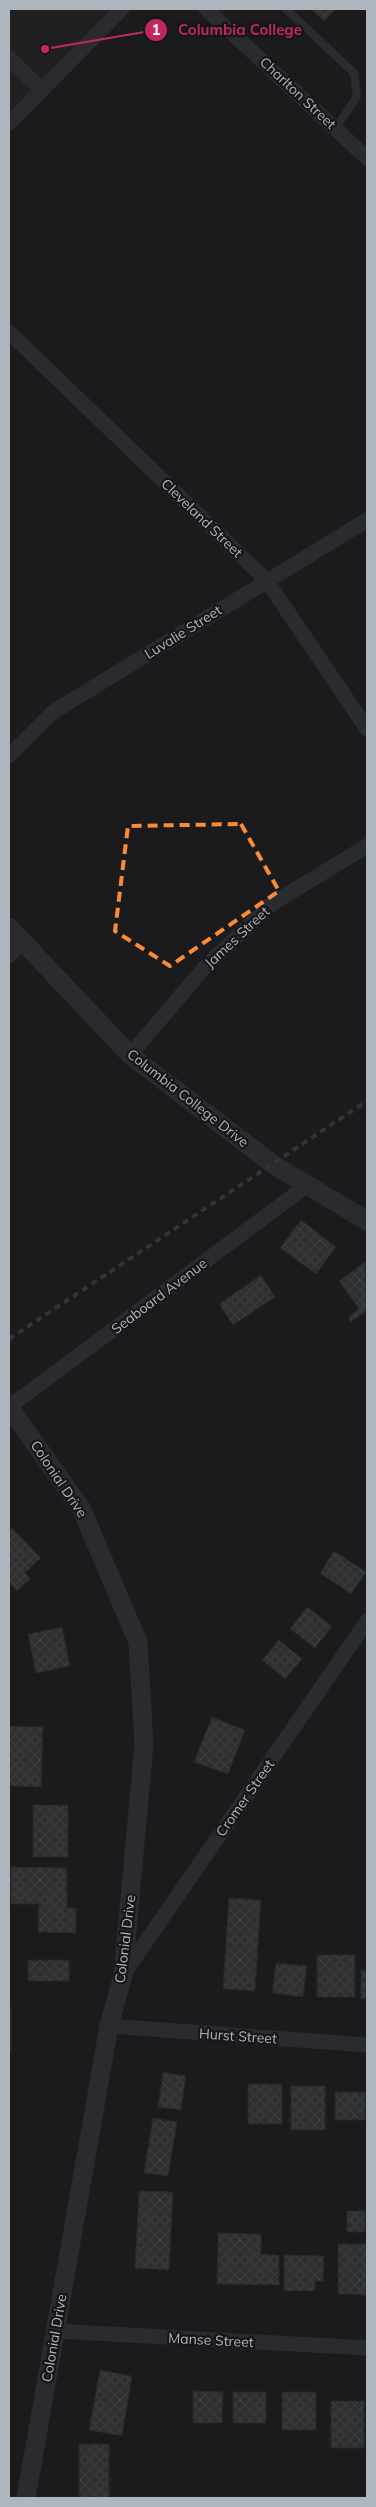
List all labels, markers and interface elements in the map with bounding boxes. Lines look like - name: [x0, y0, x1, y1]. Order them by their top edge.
- callout: Columbia College: [143, 15, 312, 45]
- text: 1: [151, 20, 161, 39]
- text: Columbia College: [178, 20, 302, 39]
- street label: Charlton Street: [256, 53, 340, 133]
- street label: Cleveland Street: [158, 475, 246, 561]
- street label: Luvalie Street: [141, 601, 225, 663]
- street label: James Street: [201, 902, 273, 972]
- street label: Columbia College Drive: [124, 1045, 252, 1151]
- street label: Seaboard Avenue: [108, 1254, 210, 1338]
- street label: Colonial Drive: [27, 1437, 91, 1521]
- street label: Cromer Street: [212, 1756, 278, 1840]
- street label: Colonial Drive: [111, 1894, 139, 1984]
- street label: Hurst Street: [198, 2024, 278, 2048]
- street label: Colonial Drive: [37, 2293, 71, 2383]
- street label: Manse Street: [168, 2329, 254, 2351]

